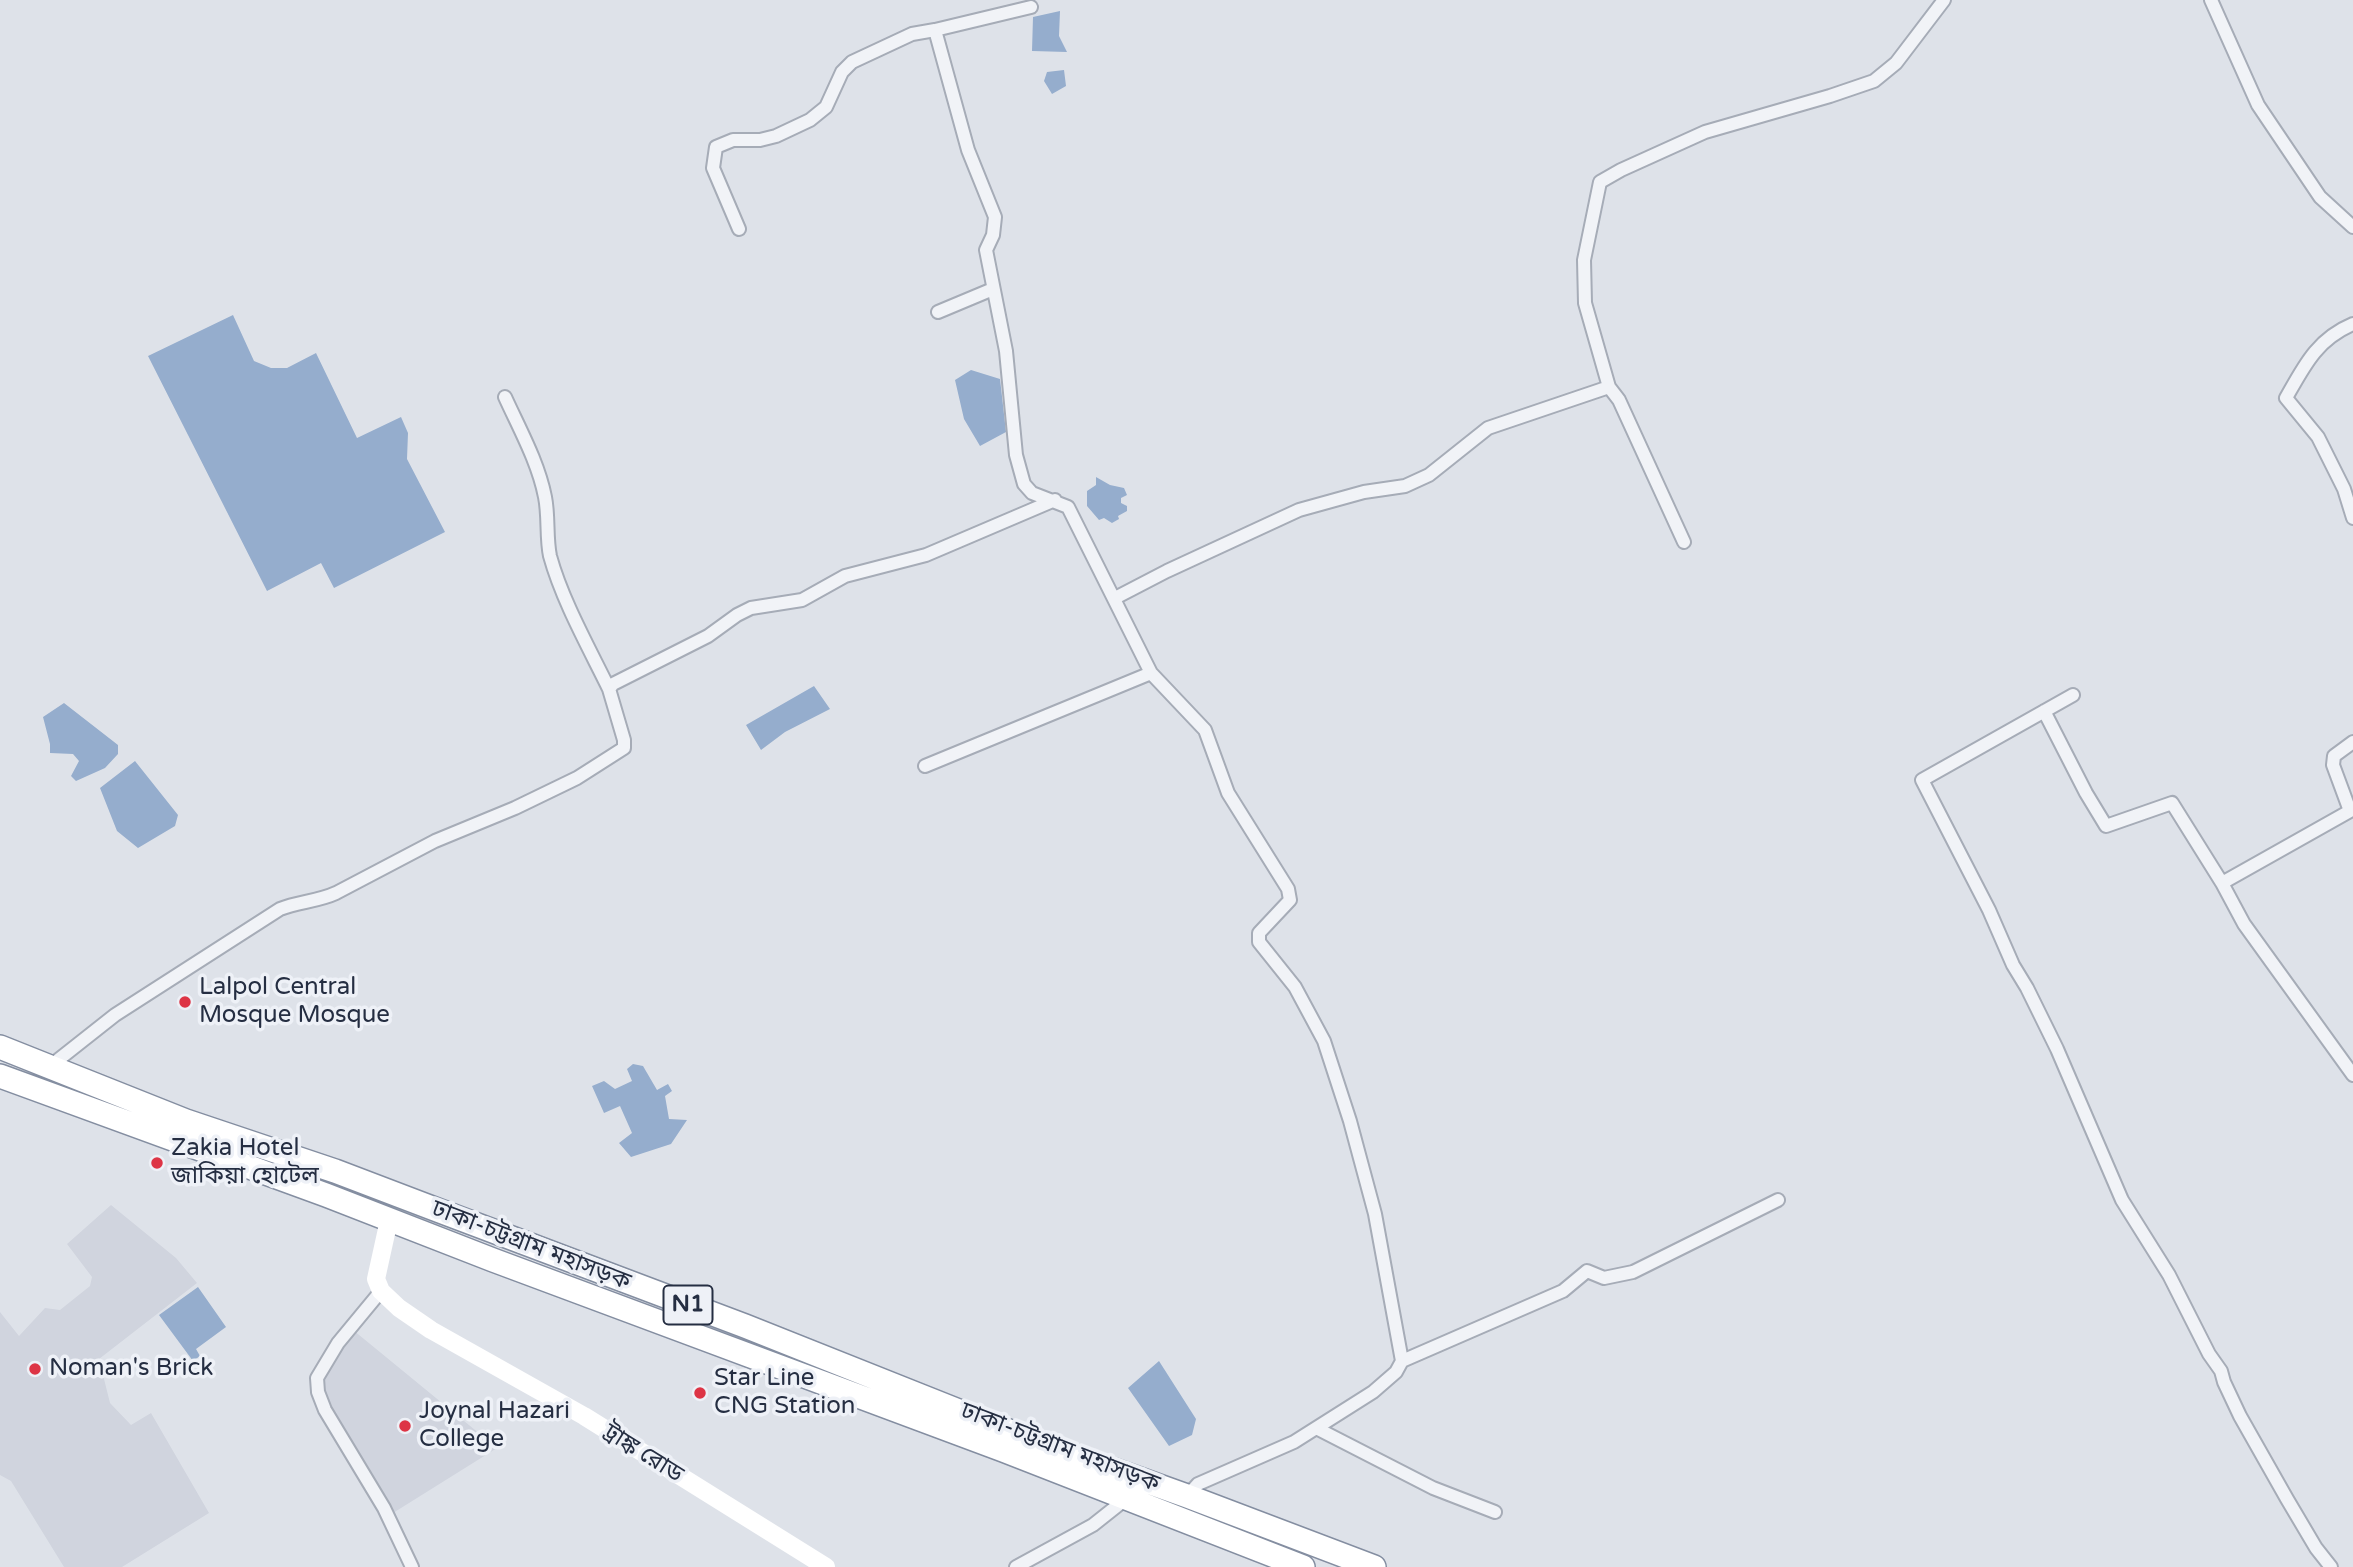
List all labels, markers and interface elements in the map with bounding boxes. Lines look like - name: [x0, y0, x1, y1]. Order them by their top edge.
- place label: Lalpol Central Mosque Mosque: [199, 974, 390, 1030]
- marker: Lalpol Central Mosque Mosque: [177, 994, 193, 1010]
- place label: Zakia Hotel জাকিয়া হোটেল: [171, 1135, 319, 1191]
- marker: Zakia Hotel জাকিয়া হোটেল: [149, 1155, 165, 1171]
- street label: ঢাকা-চট্টগ্রাম মহাসড়ক: [427, 1195, 635, 1297]
- road number: N1: [664, 1286, 712, 1324]
- place label: Noman's Brick: [49, 1355, 213, 1383]
- marker: Noman's Brick: [27, 1361, 43, 1377]
- place label: Star Line CNG Station: [714, 1365, 855, 1421]
- marker: Star Line CNG Station: [692, 1385, 708, 1401]
- street label: ঢাকা-চট্টগ্রাম মহাসড়ক: [956, 1397, 1164, 1499]
- place label: Joynal Hazari College: [419, 1398, 570, 1454]
- marker: Joynal Hazari College: [397, 1418, 413, 1434]
- street label: ট্রাঙ্ক রোড: [598, 1418, 688, 1490]

